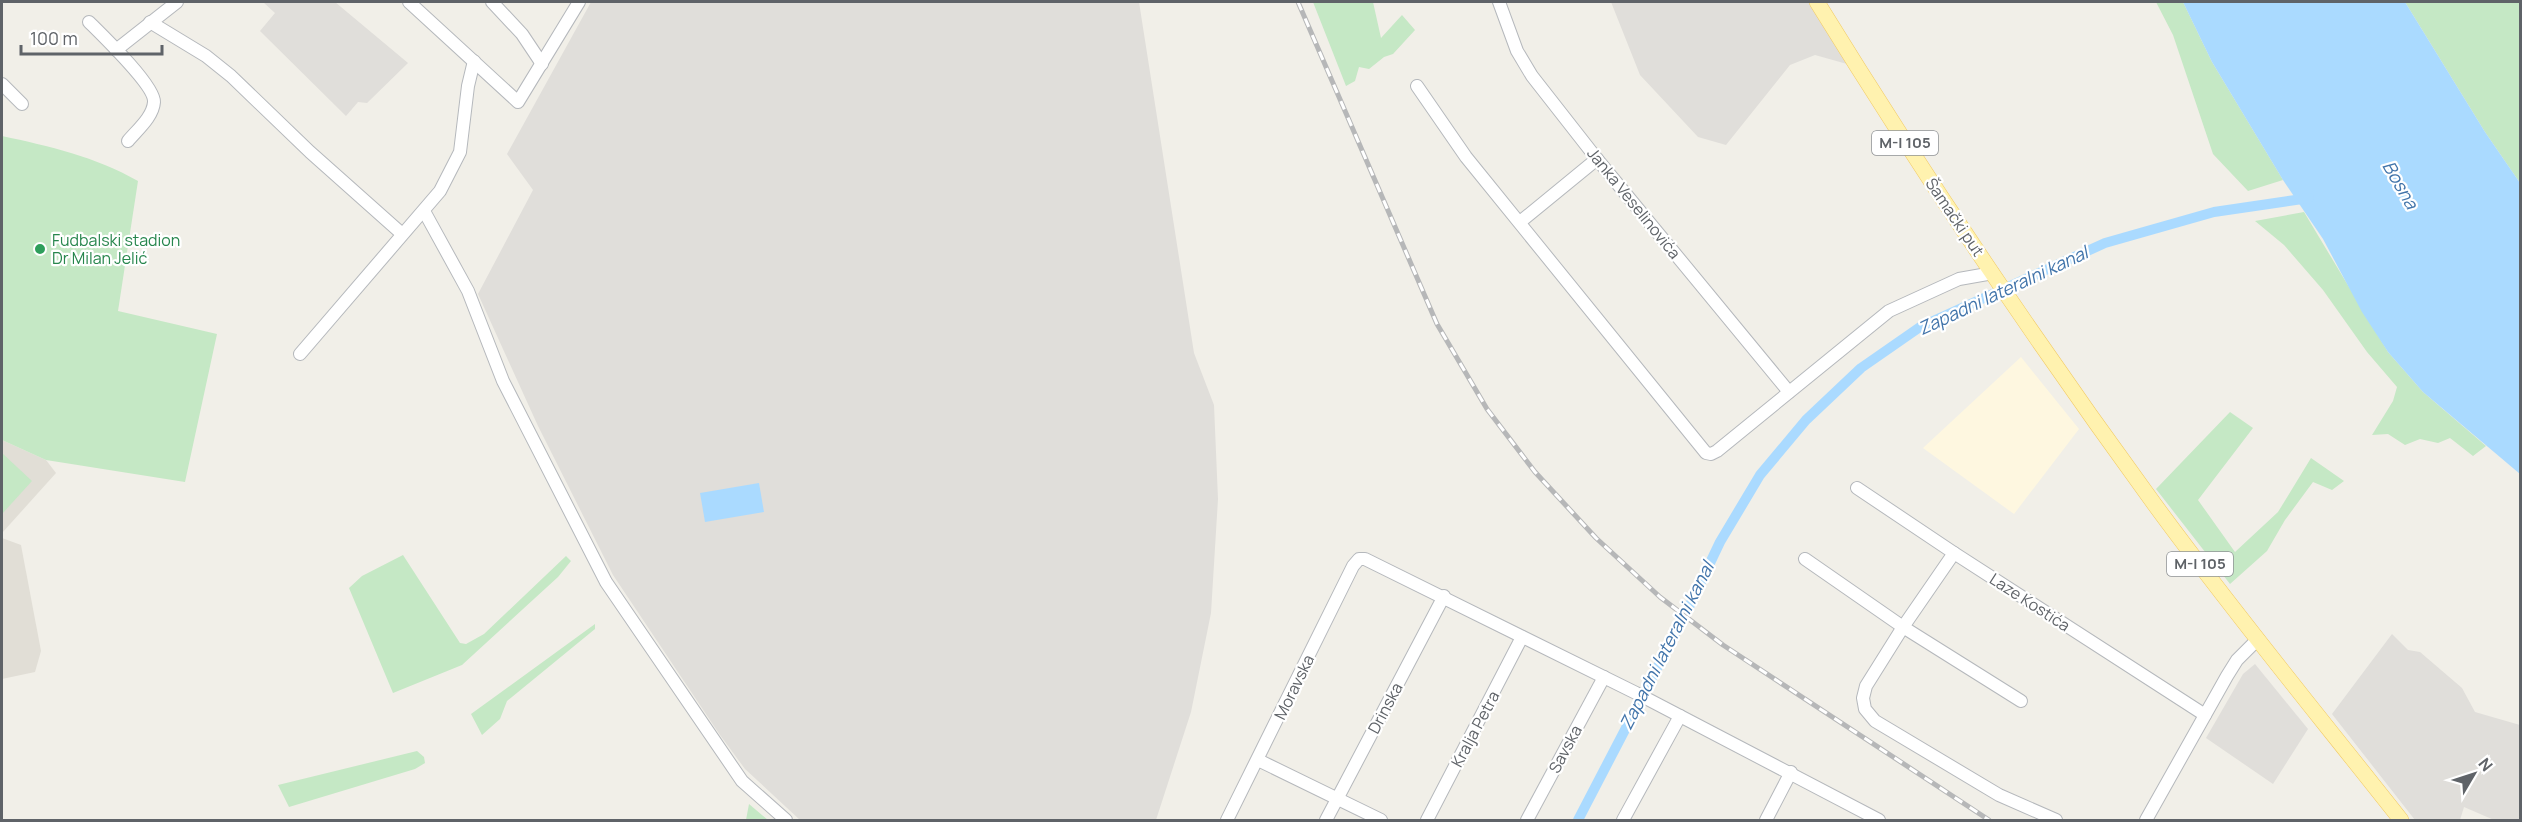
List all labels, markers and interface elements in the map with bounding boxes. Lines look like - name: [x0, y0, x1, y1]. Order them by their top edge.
- scale bar: [21, 18, 162, 56]
- text: 100 m: [30, 26, 78, 50]
- road number: M-I 105: [1872, 131, 1938, 155]
- street label: Janka Veselinovića: [1582, 143, 1686, 263]
- water label: Bosna: [2378, 156, 2425, 214]
- street label: Šamački put: [1921, 173, 1989, 261]
- place label: Fudbalski stadion Dr Milan Jelić: [52, 229, 180, 269]
- water label: Zapadni lateralni kanal: [1914, 239, 2094, 340]
- marker: Fudbalski stadion Dr Milan Jelić: [33, 242, 47, 256]
- road number: M-I 105: [2167, 552, 2233, 576]
- water label: Zapadni lateralni kanal: [1613, 555, 1720, 733]
- street label: Laze Kostića: [1985, 568, 2075, 636]
- street label: Moravska: [1269, 651, 1319, 723]
- street label: Drinska: [1362, 679, 1408, 737]
- street label: Kralja Petra: [1446, 687, 1504, 771]
- street label: Savska: [1543, 721, 1587, 777]
- north arrow: [2444, 744, 2504, 804]
- text: N: [2473, 753, 2498, 776]

